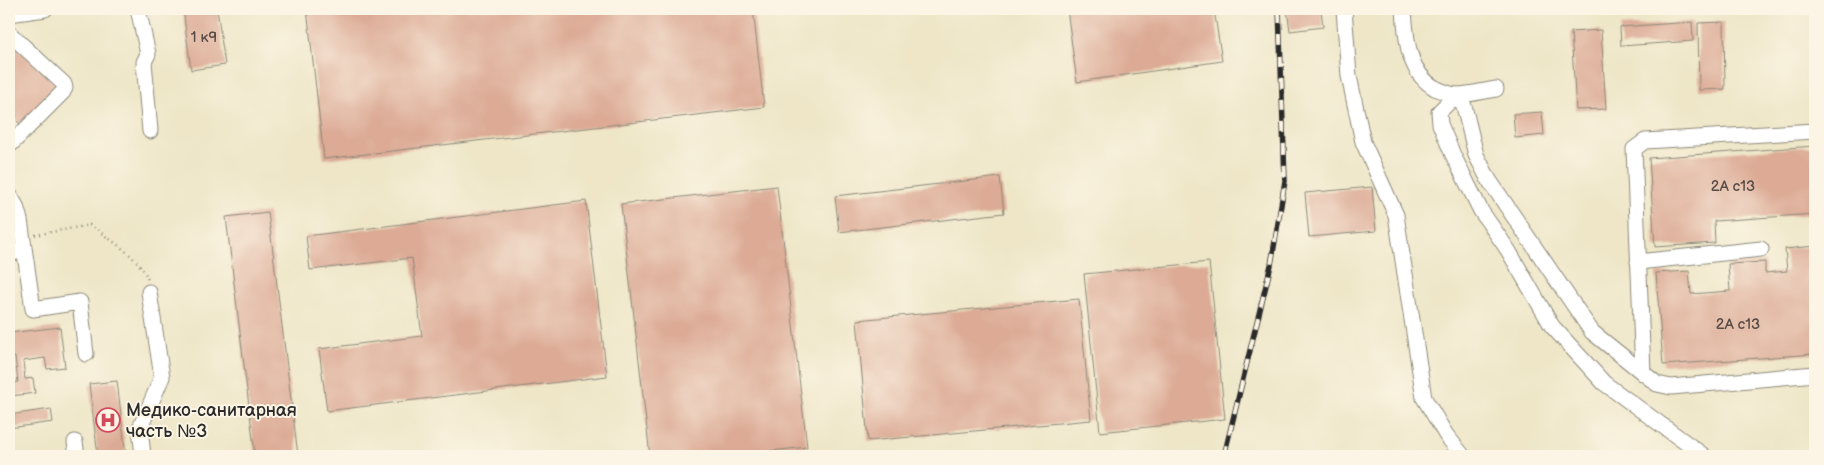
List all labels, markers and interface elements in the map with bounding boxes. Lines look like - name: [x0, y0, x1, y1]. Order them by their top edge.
- house number: 1 к9: [191, 28, 217, 47]
- house number: 2А с13: [1711, 177, 1755, 196]
- house number: 2А с13: [1716, 315, 1760, 334]
- place label: Медико-санитарная часть №3: [126, 400, 297, 442]
- hospital icon: Медико-санитарная часть №3: [95, 407, 121, 433]

